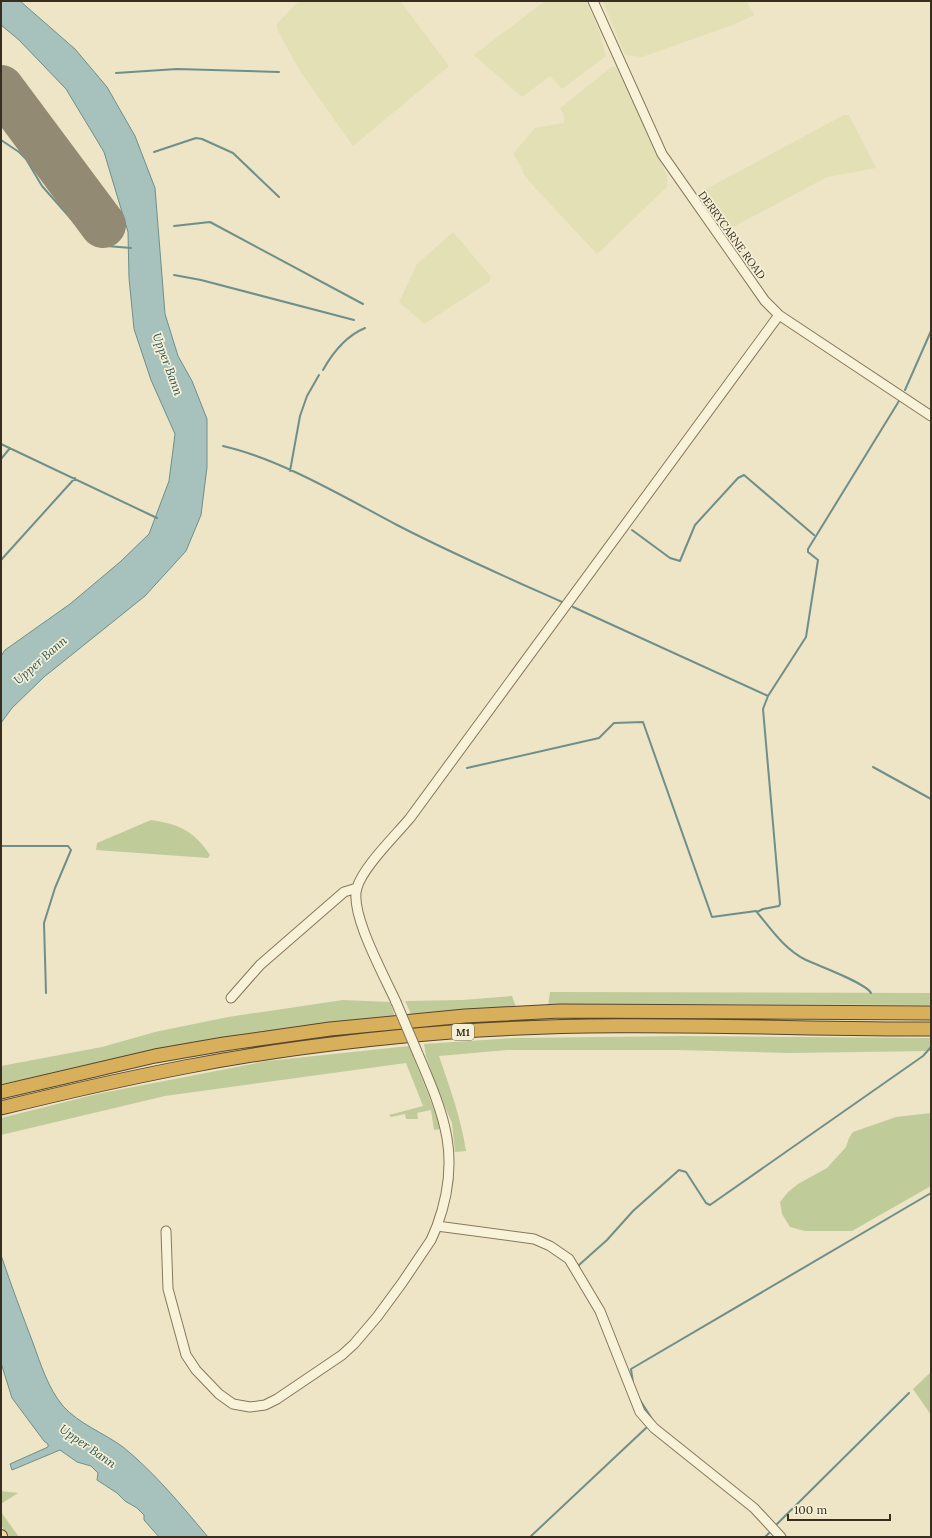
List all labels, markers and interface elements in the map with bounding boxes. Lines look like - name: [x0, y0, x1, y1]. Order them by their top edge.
- street label: DERRYCARNE ROAD: [695, 188, 769, 282]
- water label: Upper Bann: [150, 331, 186, 398]
- water label: Upper Bann: [10, 632, 70, 687]
- road number: M1: [452, 1024, 474, 1040]
- water label: Upper Bann: [57, 1421, 120, 1471]
- scale bar: [788, 1496, 890, 1522]
- text: 100 m: [794, 1502, 827, 1517]

